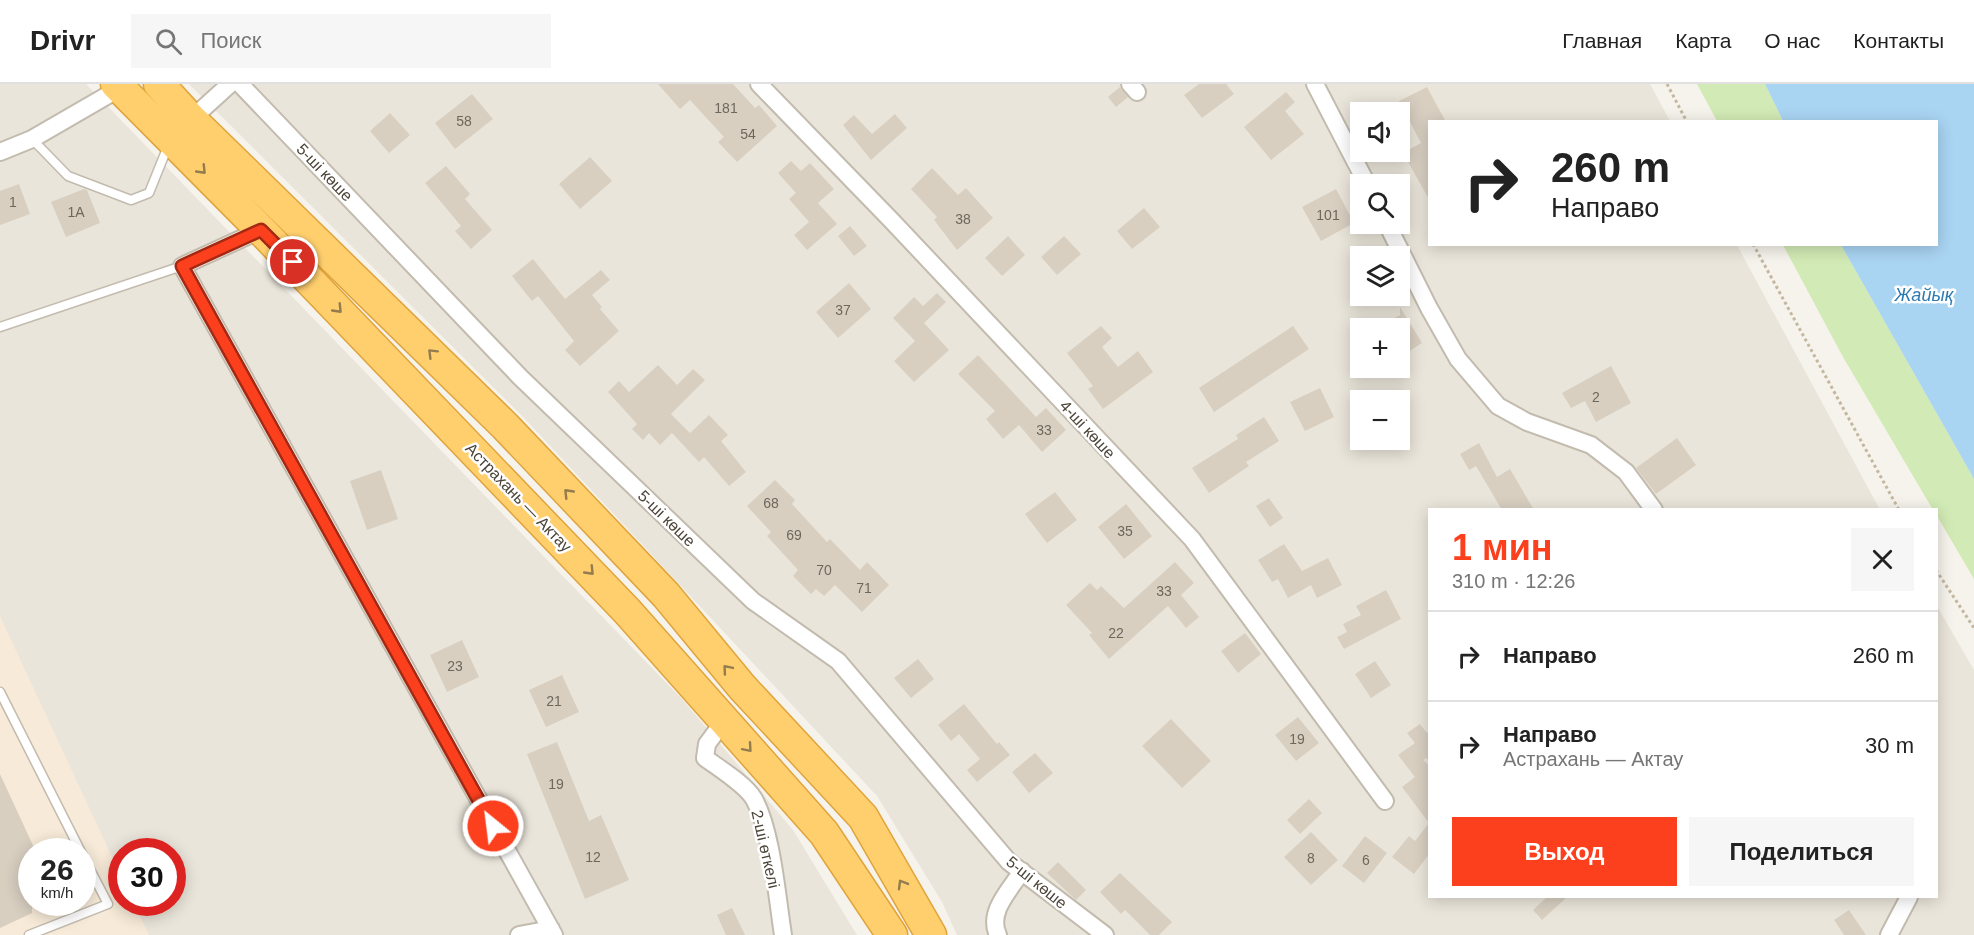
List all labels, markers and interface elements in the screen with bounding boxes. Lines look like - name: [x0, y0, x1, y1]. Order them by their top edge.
- search box: [131, 14, 551, 68]
- text: Drivr: [30, 25, 95, 56]
- icon: search: [152, 25, 185, 58]
- text: Поиск: [200, 28, 261, 53]
- text: Главная: [1562, 29, 1642, 52]
- text: Карта: [1675, 29, 1731, 52]
- text: О нас: [1764, 29, 1820, 52]
- text: Контакты: [1853, 29, 1944, 52]
- house number: 181: [714, 100, 738, 116]
- map controls: [1350, 102, 1410, 450]
- button: sound: [1350, 102, 1410, 162]
- house number: 58: [456, 113, 472, 129]
- house number: 54: [740, 126, 756, 142]
- street label: 5-шi көше: [293, 140, 356, 204]
- icon: right: [1452, 144, 1530, 222]
- text: 260 m: [1551, 144, 1670, 191]
- one-way arrow: [195, 162, 206, 173]
- button: search: [1350, 174, 1410, 234]
- text: Направо: [1551, 193, 1659, 223]
- house number: 1: [9, 194, 17, 210]
- house number: 1А: [67, 204, 85, 220]
- house number: 101: [1316, 207, 1340, 223]
- house number: 38: [955, 211, 971, 227]
- pin: [267, 236, 318, 287]
- icon: arrive: [276, 245, 309, 278]
- button: layers: [1350, 246, 1410, 306]
- water label: Жайық: [1894, 285, 1955, 305]
- one-way arrow: [331, 302, 342, 313]
- house number: 37: [835, 302, 851, 318]
- button: +: [1350, 318, 1410, 378]
- one-way arrow: [428, 350, 439, 361]
- house number: 2: [1592, 389, 1600, 405]
- button: −: [1350, 390, 1410, 450]
- street label: 4-шi көше: [1057, 397, 1119, 462]
- house number: 33: [1036, 422, 1052, 438]
- street label: Астрахань — Актау: [462, 440, 575, 555]
- street label: 5-шi көше: [635, 487, 699, 550]
- one-way arrow: [565, 489, 576, 500]
- house number: 68: [763, 495, 779, 511]
- house number: 35: [1117, 523, 1133, 539]
- house number: 69: [786, 527, 802, 543]
- text: 1 мин: [1452, 527, 1553, 568]
- button: close: [1851, 528, 1914, 591]
- house number: 70: [816, 562, 832, 578]
- one-way arrow: [582, 564, 593, 575]
- text: 310 m · 12:26: [1452, 570, 1575, 592]
- house number: 71: [856, 580, 872, 596]
- house number: 33: [1156, 583, 1172, 599]
- house number: 22: [1108, 625, 1124, 641]
- icon: right: [1452, 640, 1485, 673]
- text: Направо: [1503, 643, 1597, 668]
- text: 260 m: [1853, 643, 1914, 668]
- house number: 23: [447, 658, 463, 674]
- one-way arrow: [723, 665, 734, 676]
- house number: 21: [546, 693, 562, 709]
- text: Направо: [1503, 722, 1597, 747]
- icon: right: [1452, 730, 1485, 763]
- house number: 19: [1289, 731, 1305, 747]
- text: 30 m: [1865, 733, 1914, 758]
- one-way arrow: [741, 741, 752, 752]
- text: Астрахань — Актау: [1503, 748, 1683, 770]
- house number: 19: [548, 776, 564, 792]
- position arrow: [461, 794, 525, 858]
- street label: 2-ші өткелі: [748, 808, 783, 890]
- button: Выход: [1452, 817, 1677, 886]
- button: Поделиться: [1689, 817, 1914, 886]
- speed limit sign: 30: [108, 838, 186, 916]
- house number: 12: [585, 849, 601, 865]
- house number: 8: [1307, 850, 1315, 866]
- house number: 6: [1362, 852, 1370, 868]
- text: 26: [40, 853, 74, 886]
- street label: 5-шi көше: [1003, 853, 1070, 912]
- one-way arrow: [897, 880, 909, 890]
- text: km/h: [41, 884, 73, 901]

